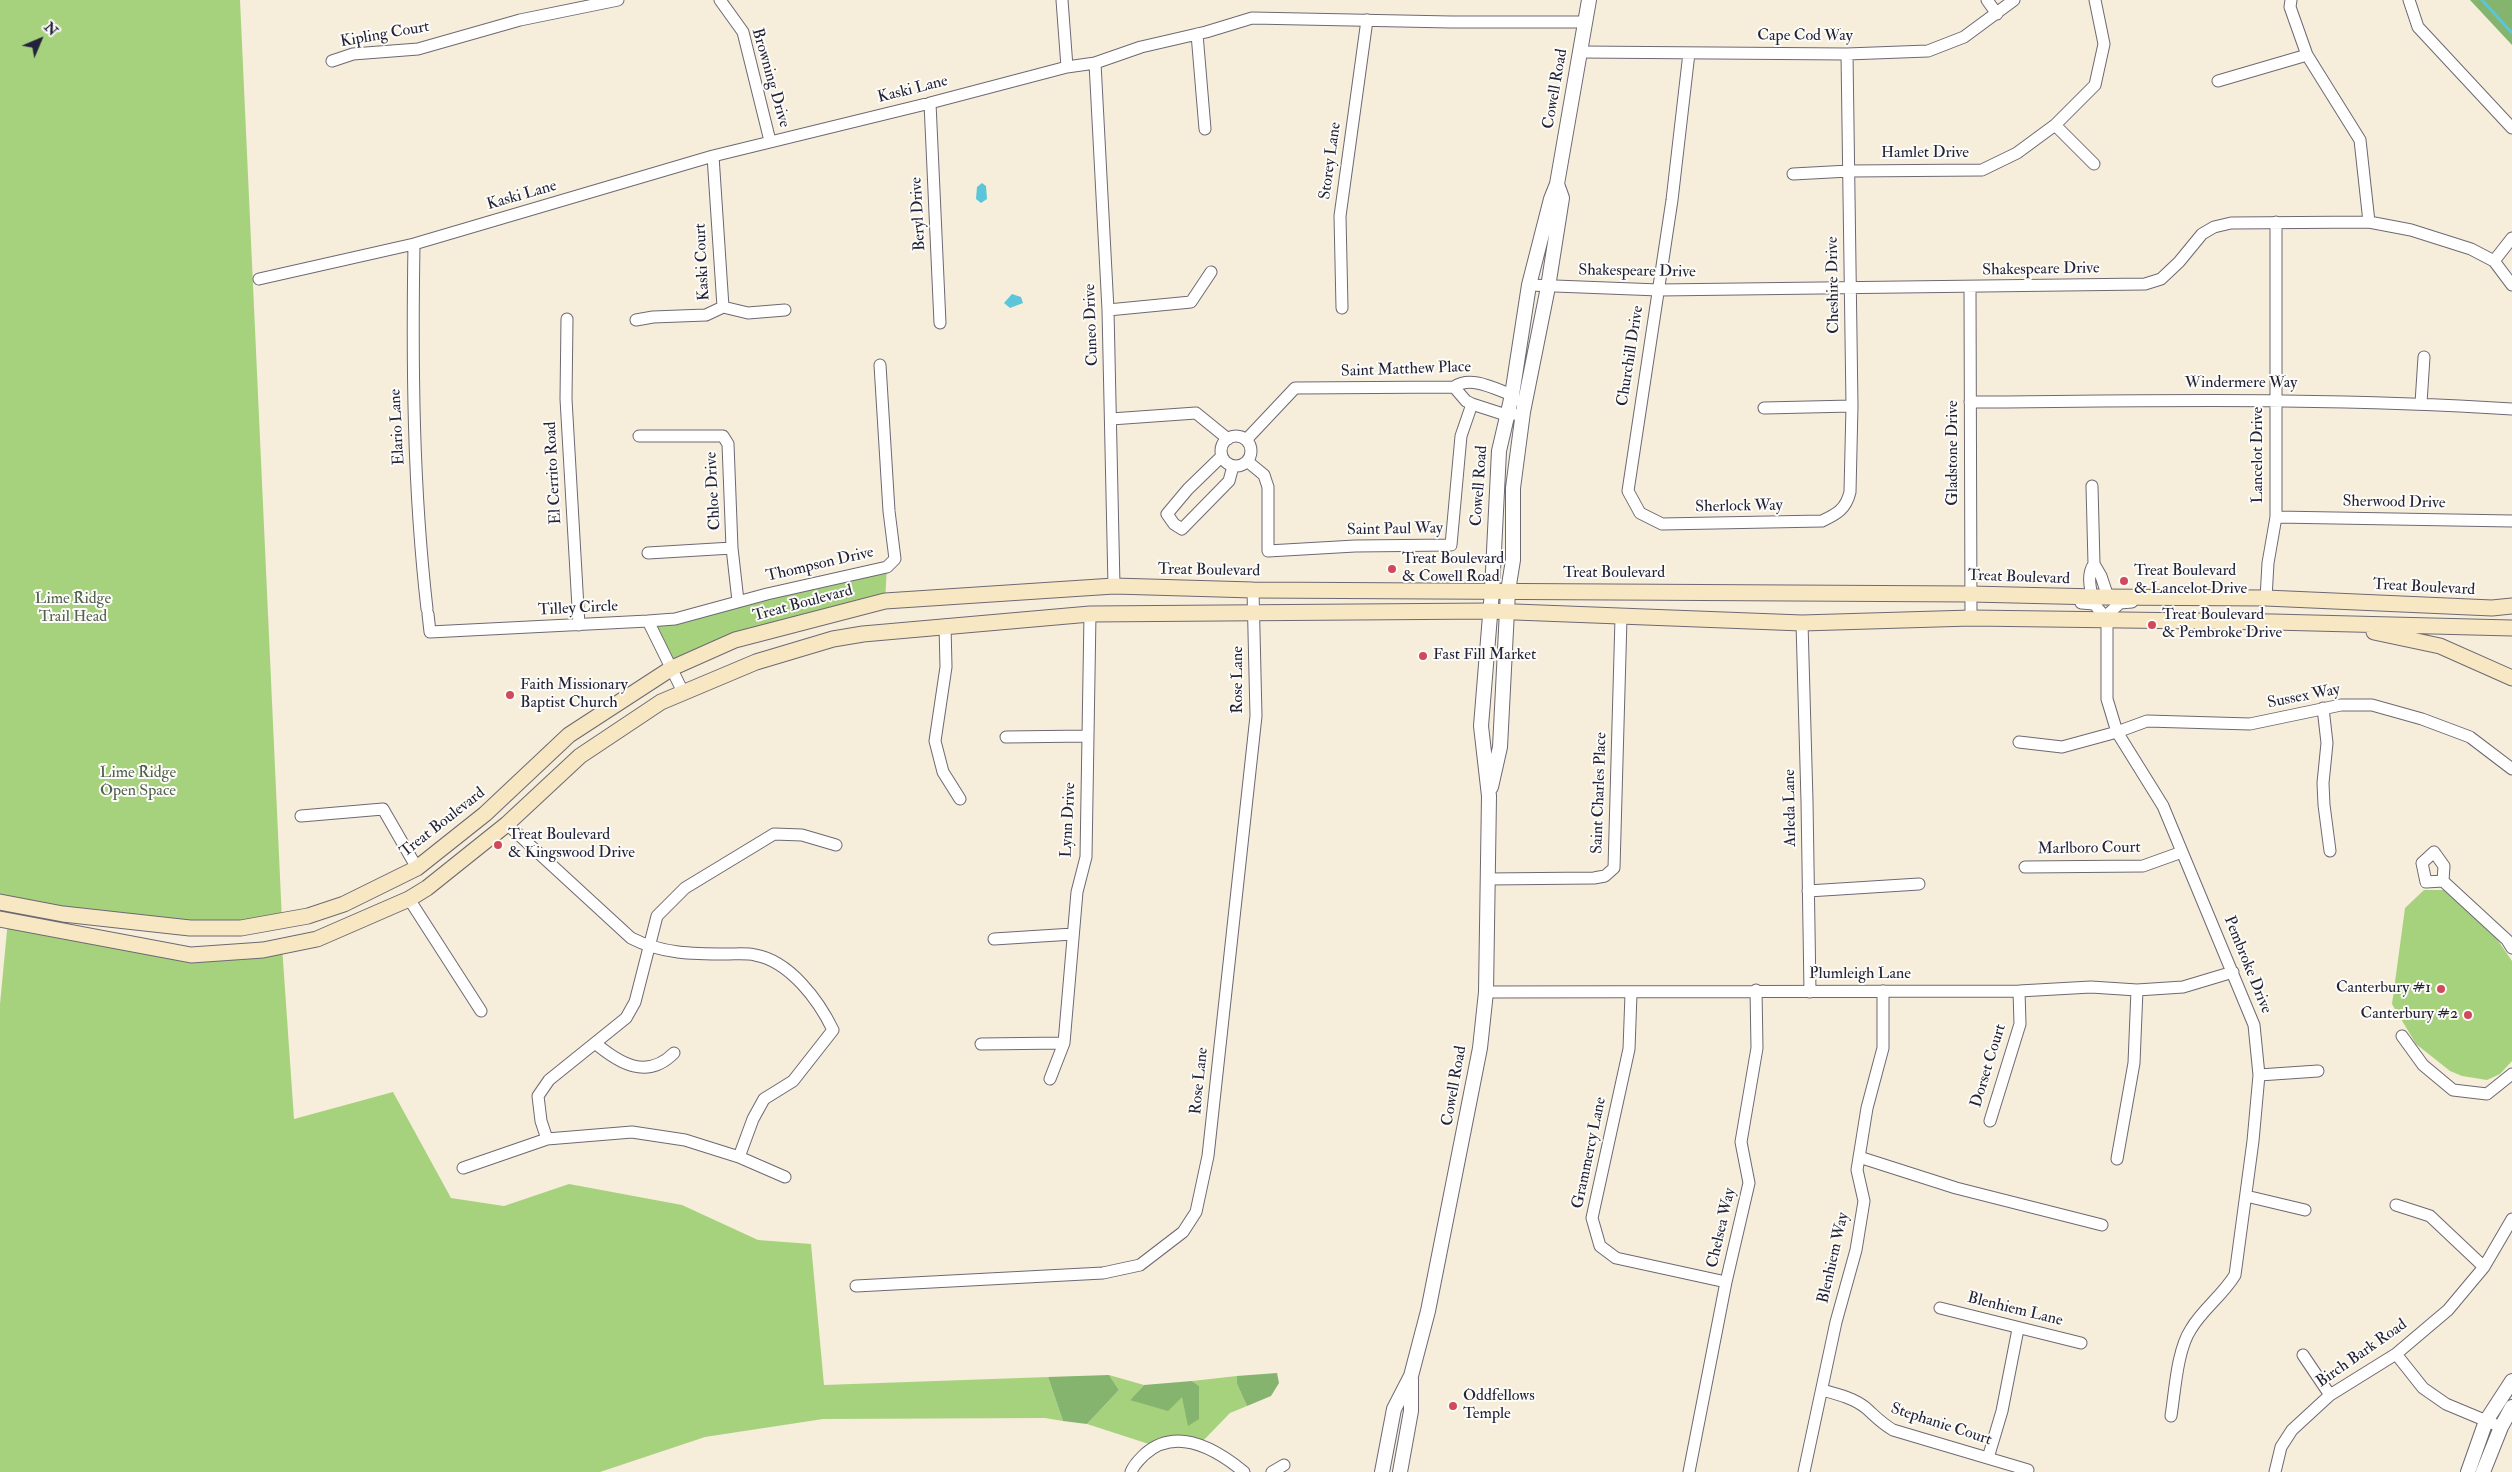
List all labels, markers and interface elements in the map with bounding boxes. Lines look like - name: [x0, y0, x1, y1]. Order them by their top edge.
- north arrow: [15, 15, 65, 65]
- street label: Kipling Court: [339, 18, 431, 52]
- text: N: [41, 19, 61, 39]
- street label: Browning Drive: [747, 26, 793, 130]
- street label: Cape Cod Way: [1757, 27, 1853, 47]
- street label: Cowell Road: [1540, 48, 1572, 130]
- street label: Kaski Lane: [876, 72, 950, 108]
- street label: Storey Lane: [1316, 121, 1346, 201]
- street label: Hamlet Drive: [1881, 144, 1969, 164]
- street label: Beryl Drive: [907, 176, 931, 252]
- street label: Kaski Lane: [485, 177, 559, 215]
- street label: Kaski Court: [691, 223, 715, 301]
- street label: Cheshire Drive: [1824, 236, 1844, 334]
- street label: Shakespeare Drive: [1982, 259, 2100, 281]
- street label: Shakespeare Drive: [1578, 261, 1696, 283]
- street label: Cuneo Drive: [1081, 283, 1103, 367]
- street label: Churchill Drive: [1614, 304, 1648, 408]
- street label: Saint Matthew Place: [1341, 358, 1471, 382]
- street label: Windermere Way: [2185, 374, 2297, 394]
- street label: Elario Lane: [386, 388, 410, 466]
- street label: Gladstone Drive: [1944, 400, 1964, 506]
- street label: Lancelot Drive: [2249, 407, 2269, 503]
- street label: El Cerrito Road: [542, 421, 566, 525]
- street label: Cowell Road: [1468, 445, 1492, 527]
- street label: Chloe Drive: [702, 451, 726, 531]
- street label: Sherwood Drive: [2342, 493, 2446, 513]
- street label: Sherlock Way: [1695, 497, 1783, 517]
- street label: Saint Paul Way: [1347, 520, 1443, 540]
- street label: Thompson Drive: [764, 543, 876, 587]
- place label: Treat Boulevard & Cowell Road: [1402, 550, 1504, 588]
- street label: Treat Boulevard: [1158, 561, 1260, 581]
- place label: Treat Boulevard & Lancelot Drive: [2134, 562, 2247, 600]
- marker: Treat Boulevard & Cowell Road: [1386, 563, 1398, 575]
- street label: Treat Boulevard: [1563, 564, 1665, 584]
- street label: Treat Boulevard: [1968, 567, 2070, 589]
- marker: Treat Boulevard & Lancelot Drive: [2118, 575, 2130, 587]
- street label: Treat Boulevard: [2372, 576, 2476, 600]
- street label: Treat Boulevard: [751, 581, 855, 627]
- park label: Lime Ridge Trail Head: [35, 590, 111, 628]
- street label: Tilley Circle: [538, 597, 618, 621]
- place label: Treat Boulevard & Pembroke Drive: [2162, 606, 2282, 644]
- marker: Treat Boulevard & Pembroke Drive: [2146, 619, 2158, 631]
- street label: Rose Lane: [1229, 646, 1249, 714]
- place label: Fast Fill Market: [1433, 646, 1536, 666]
- marker: Fast Fill Market: [1417, 650, 1429, 662]
- place label: Faith Missionary Baptist Church: [520, 676, 628, 714]
- street label: Sussex Way: [2266, 681, 2342, 713]
- marker: Faith Missionary Baptist Church: [504, 689, 516, 701]
- street label: Saint Charles Place: [1588, 732, 1612, 854]
- park label: Lime Ridge Open Space: [100, 764, 176, 802]
- street label: Arleda Lane: [1781, 769, 1801, 847]
- street label: Lynn Drive: [1057, 782, 1081, 858]
- street label: Treat Boulevard: [397, 784, 489, 862]
- place label: Treat Boulevard & Kingswood Drive: [508, 826, 635, 864]
- marker: Treat Boulevard & Kingswood Drive: [492, 839, 504, 851]
- street label: Marlboro Court: [2037, 839, 2141, 859]
- street label: Pembroke Drive: [2219, 913, 2275, 1017]
- street label: Plumleigh Lane: [1809, 965, 1911, 985]
- place label: Canterbury #1: [2336, 979, 2431, 999]
- marker: Canterbury #1: [2435, 983, 2447, 995]
- place label: Canterbury #2: [2361, 1005, 2458, 1025]
- marker: Canterbury #2: [2462, 1009, 2474, 1021]
- street label: Dorset Court: [1967, 1022, 2011, 1110]
- street label: Cowell Road: [1439, 1045, 1471, 1127]
- street label: Rose Lane: [1187, 1046, 1213, 1116]
- street label: Grammercy Lane: [1569, 1096, 1611, 1210]
- street label: Chelsea Way: [1703, 1186, 1741, 1270]
- street label: Blenhiem Way: [1814, 1211, 1854, 1305]
- street label: Blenhiem Lane: [1965, 1289, 2065, 1331]
- street label: Birch Bark Road: [2313, 1316, 2411, 1392]
- place label: Oddfellows Temple: [1463, 1387, 1535, 1425]
- marker: Oddfellows Temple: [1447, 1400, 1459, 1412]
- street label: Stephanie Court: [1888, 1400, 1994, 1450]

